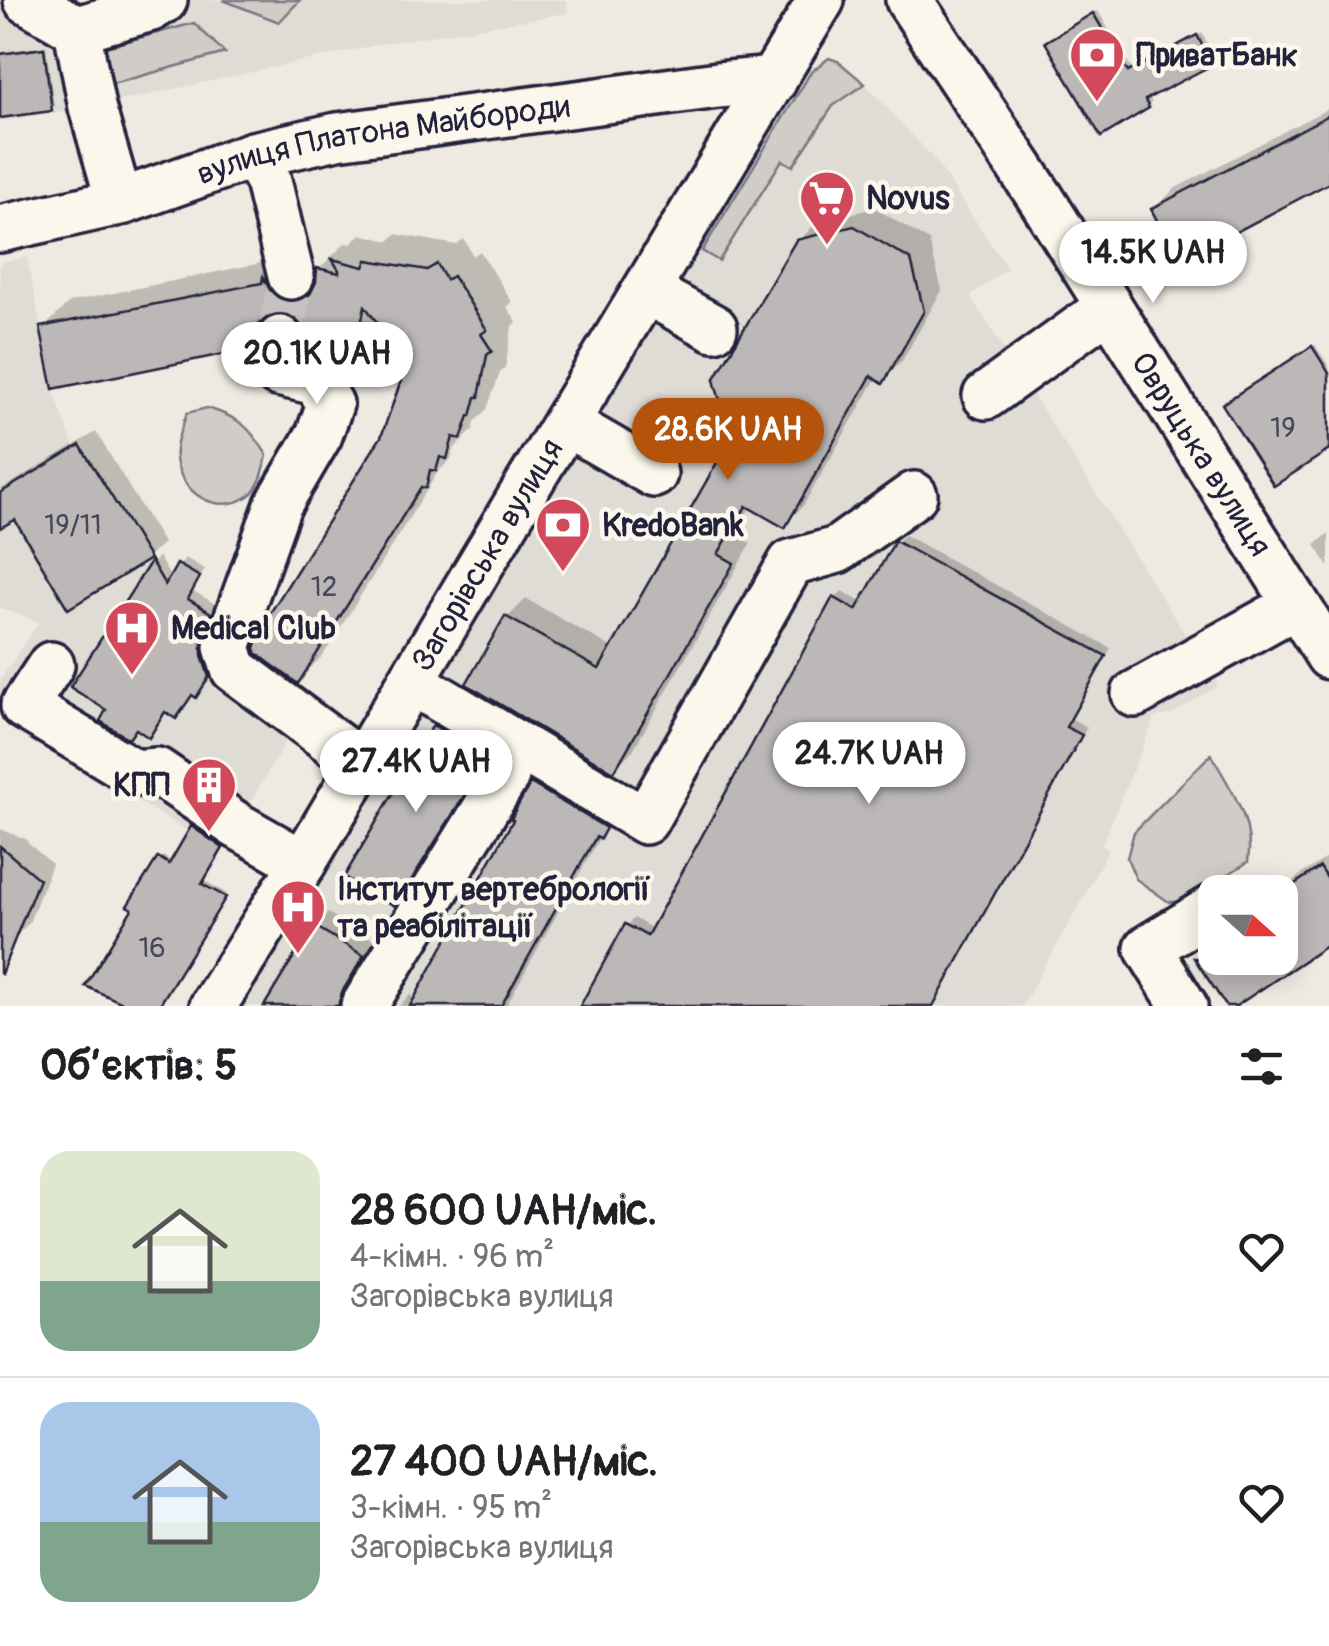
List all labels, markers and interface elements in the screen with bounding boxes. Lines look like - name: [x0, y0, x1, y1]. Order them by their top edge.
- bank icon: ПриватБанк: [1067, 25, 1127, 104]
- place label: ПриватБанк: [1136, 36, 1298, 76]
- street label: вулиця Платона Майбороди: [191, 86, 572, 194]
- supermarket icon: Novus: [797, 168, 857, 247]
- place label: Novus: [866, 179, 950, 219]
- pin: 14.5K UAH: [1039, 221, 1267, 306]
- text: 14.5K UAH: [1081, 233, 1225, 273]
- pin: 20.1K UAH: [203, 322, 431, 407]
- text: 20.1K UAH: [243, 334, 391, 374]
- street label: Овруцька вулиця: [1122, 345, 1280, 564]
- pin: 28.6K UAH: [614, 398, 842, 483]
- text: 28.6K UAH: [654, 410, 802, 450]
- house number: 19: [1270, 411, 1296, 446]
- street label: Загорівська вулиця: [403, 432, 572, 679]
- bank icon: KredoBank: [533, 495, 593, 574]
- place label: KredoBank: [602, 506, 744, 546]
- house number: 19/11: [44, 508, 102, 543]
- house number: 12: [311, 570, 337, 605]
- hospital icon: Medical Club: [102, 598, 162, 677]
- place label: Medical Club: [171, 609, 336, 649]
- pin: 24.7K UAH: [755, 722, 983, 807]
- pin: 27.4K UAH: [302, 730, 530, 815]
- text: 24.7K UAH: [795, 734, 943, 774]
- text: 27.4K UAH: [342, 742, 490, 782]
- building icon: КПП: [179, 755, 239, 834]
- place label: КПП: [113, 766, 170, 806]
- place label: Інститут вертебрології та реабілітації: [337, 870, 651, 947]
- north arrow: [1198, 875, 1298, 975]
- map controls: [1198, 875, 1298, 975]
- hospital icon: Інститут вертебрології та реабілітації: [268, 877, 328, 956]
- house number: 16: [138, 931, 166, 966]
- icon: filters: [1234, 1039, 1289, 1094]
- text: Об’єктів: 5: [40, 1040, 237, 1092]
- text: 28 600 UAH/міс.: [350, 1185, 657, 1237]
- icon: home: [120, 1191, 240, 1311]
- icon: heart: [1234, 1224, 1289, 1279]
- text: 4-кімн. · 96 m²: [350, 1237, 554, 1277]
- text: Загорівська вулиця: [350, 1277, 614, 1317]
- text: 27 400 UAH/міс.: [350, 1436, 658, 1488]
- icon: home: [120, 1442, 240, 1562]
- icon: heart: [1234, 1475, 1289, 1530]
- text: 3-кімн. · 95 m²: [350, 1488, 552, 1528]
- text: Загорівська вулиця: [350, 1528, 614, 1568]

